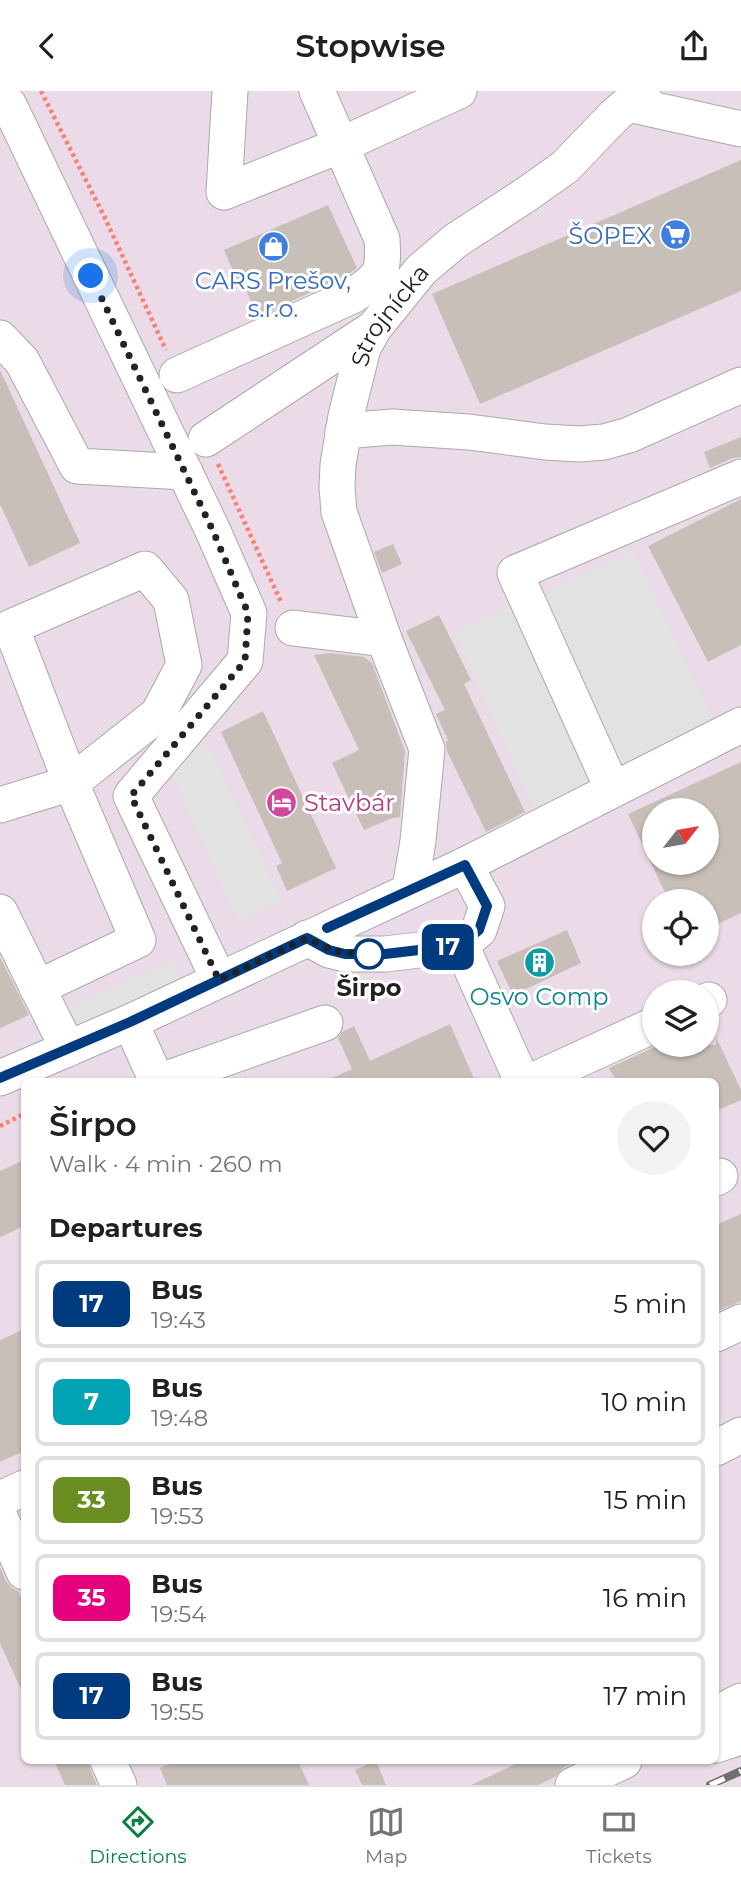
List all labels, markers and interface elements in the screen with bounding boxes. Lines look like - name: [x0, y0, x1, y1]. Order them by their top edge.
- text: Stopwise: [295, 26, 446, 65]
- icon: back: [28, 27, 66, 65]
- icon: share: [675, 27, 713, 65]
- supermarket icon: ŠOPEX: [658, 218, 692, 252]
- place label: ŠOPEX: [569, 221, 652, 250]
- shop icon: CARS Prešov, s.r.o.: [256, 229, 290, 263]
- your location: [73, 258, 108, 293]
- street label: Strojnícka: [344, 258, 435, 369]
- place label: CARS Prešov, s.r.o.: [195, 266, 351, 323]
- hotel icon: Stavbár: [264, 785, 298, 819]
- place label: Stavbár: [304, 788, 395, 817]
- north arrow: [642, 798, 719, 875]
- map controls: [642, 798, 719, 1057]
- button: locate: [642, 889, 719, 966]
- line badge: 17: [416, 924, 480, 970]
- text: 17: [436, 932, 460, 961]
- marker: Širpo: [354, 939, 384, 969]
- building icon: Osvo Comp: [522, 945, 556, 979]
- place label: Širpo: [336, 973, 402, 1002]
- button: layers: [642, 980, 719, 1057]
- place label: Osvo Comp: [470, 982, 608, 1011]
- button: heart: [617, 1101, 691, 1175]
- text: Širpo: [49, 1104, 137, 1144]
- text: Walk · 4 min · 260 m: [49, 1150, 283, 1178]
- text: Departures: [49, 1212, 203, 1244]
- text: Bus: [151, 1274, 203, 1306]
- text: 5 min: [613, 1288, 687, 1320]
- text: 17: [79, 1289, 104, 1318]
- text: 19:43: [151, 1306, 206, 1334]
- text: Bus: [151, 1372, 203, 1404]
- text: 10 min: [601, 1386, 687, 1418]
- text: 7: [84, 1387, 99, 1416]
- text: 19:48: [151, 1404, 208, 1432]
- text: Bus: [151, 1470, 203, 1502]
- text: 15 min: [604, 1484, 687, 1516]
- text: 33: [77, 1485, 106, 1514]
- text: 19:53: [151, 1502, 204, 1530]
- text: Bus: [151, 1568, 203, 1600]
- text: 16 min: [603, 1582, 687, 1614]
- text: 35: [77, 1583, 106, 1612]
- text: 19:54: [151, 1600, 206, 1628]
- text: Bus: [151, 1666, 203, 1698]
- text: 17 min: [603, 1680, 687, 1712]
- text: 17: [79, 1681, 104, 1710]
- text: 19:55: [151, 1698, 204, 1726]
- tab: Directions: [89, 1803, 187, 1868]
- tab: Map: [365, 1803, 407, 1868]
- tab: Tickets: [586, 1803, 652, 1868]

